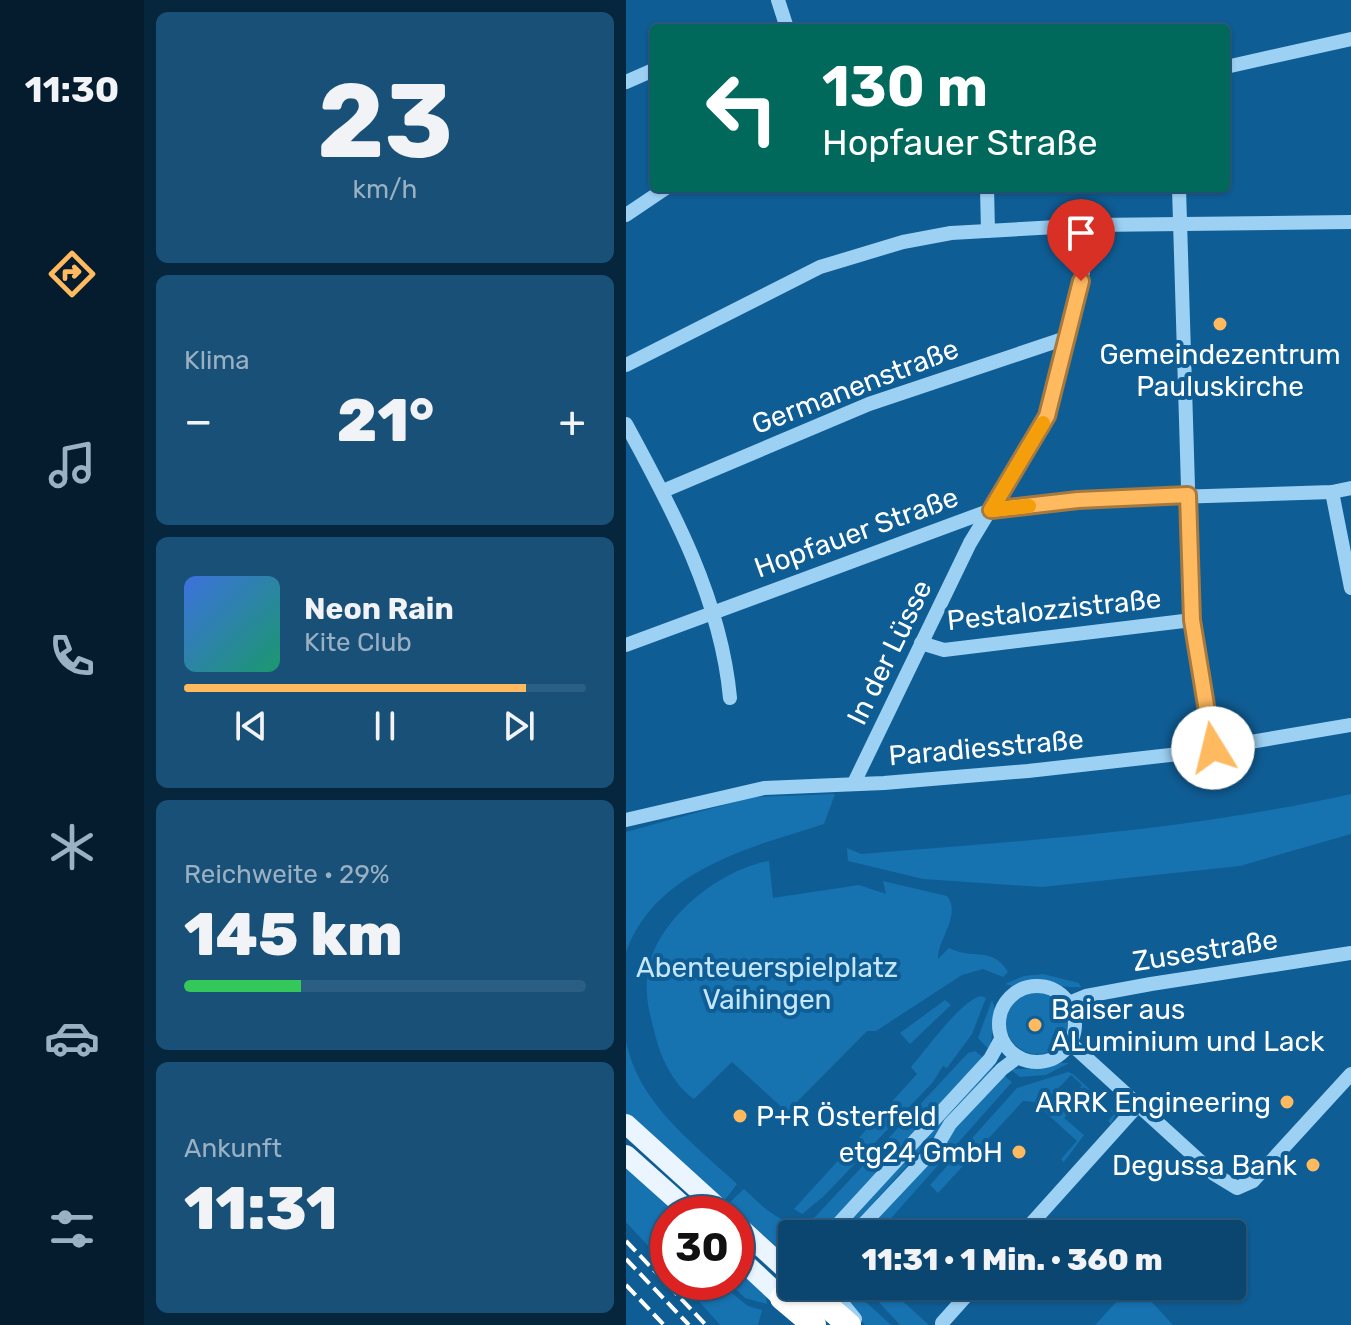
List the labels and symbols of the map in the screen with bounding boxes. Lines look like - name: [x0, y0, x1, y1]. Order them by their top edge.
- pin: [1047, 199, 1115, 281]
- marker: Gemeindezentrum Pauluskirche: [1211, 315, 1229, 333]
- street label: Germanenstraße: [747, 332, 963, 441]
- place label: Gemeindezentrum Pauluskirche: [1099, 338, 1341, 403]
- street label: Hopfauer Straße: [750, 480, 963, 585]
- street label: In der Lüsse: [840, 574, 939, 730]
- street label: Pestalozzistraße: [945, 582, 1163, 637]
- position arrow: [1171, 706, 1255, 790]
- street label: Paradiesstraße: [887, 723, 1085, 772]
- street label: Zusestraße: [1130, 923, 1280, 978]
- park label: Abenteuerspielplatz Vaihingen: [636, 951, 898, 1016]
- place label: Baiser aus ALuminium und Lack: [1051, 993, 1325, 1058]
- marker: Baiser aus ALuminium und Lack: [1026, 1016, 1044, 1034]
- place label: ARRK Engineering: [1035, 1086, 1271, 1119]
- marker: ARRK Engineering: [1278, 1093, 1296, 1111]
- place label: P+R Österfeld: [756, 1100, 937, 1133]
- marker: P+R Österfeld: [731, 1107, 749, 1125]
- place label: etg24 GmbH: [839, 1136, 1003, 1169]
- marker: etg24 GmbH: [1010, 1143, 1028, 1161]
- place label: Degussa Bank: [1112, 1149, 1298, 1182]
- marker: Degussa Bank: [1304, 1156, 1322, 1174]
- speed limit sign: 30: [650, 1196, 754, 1300]

